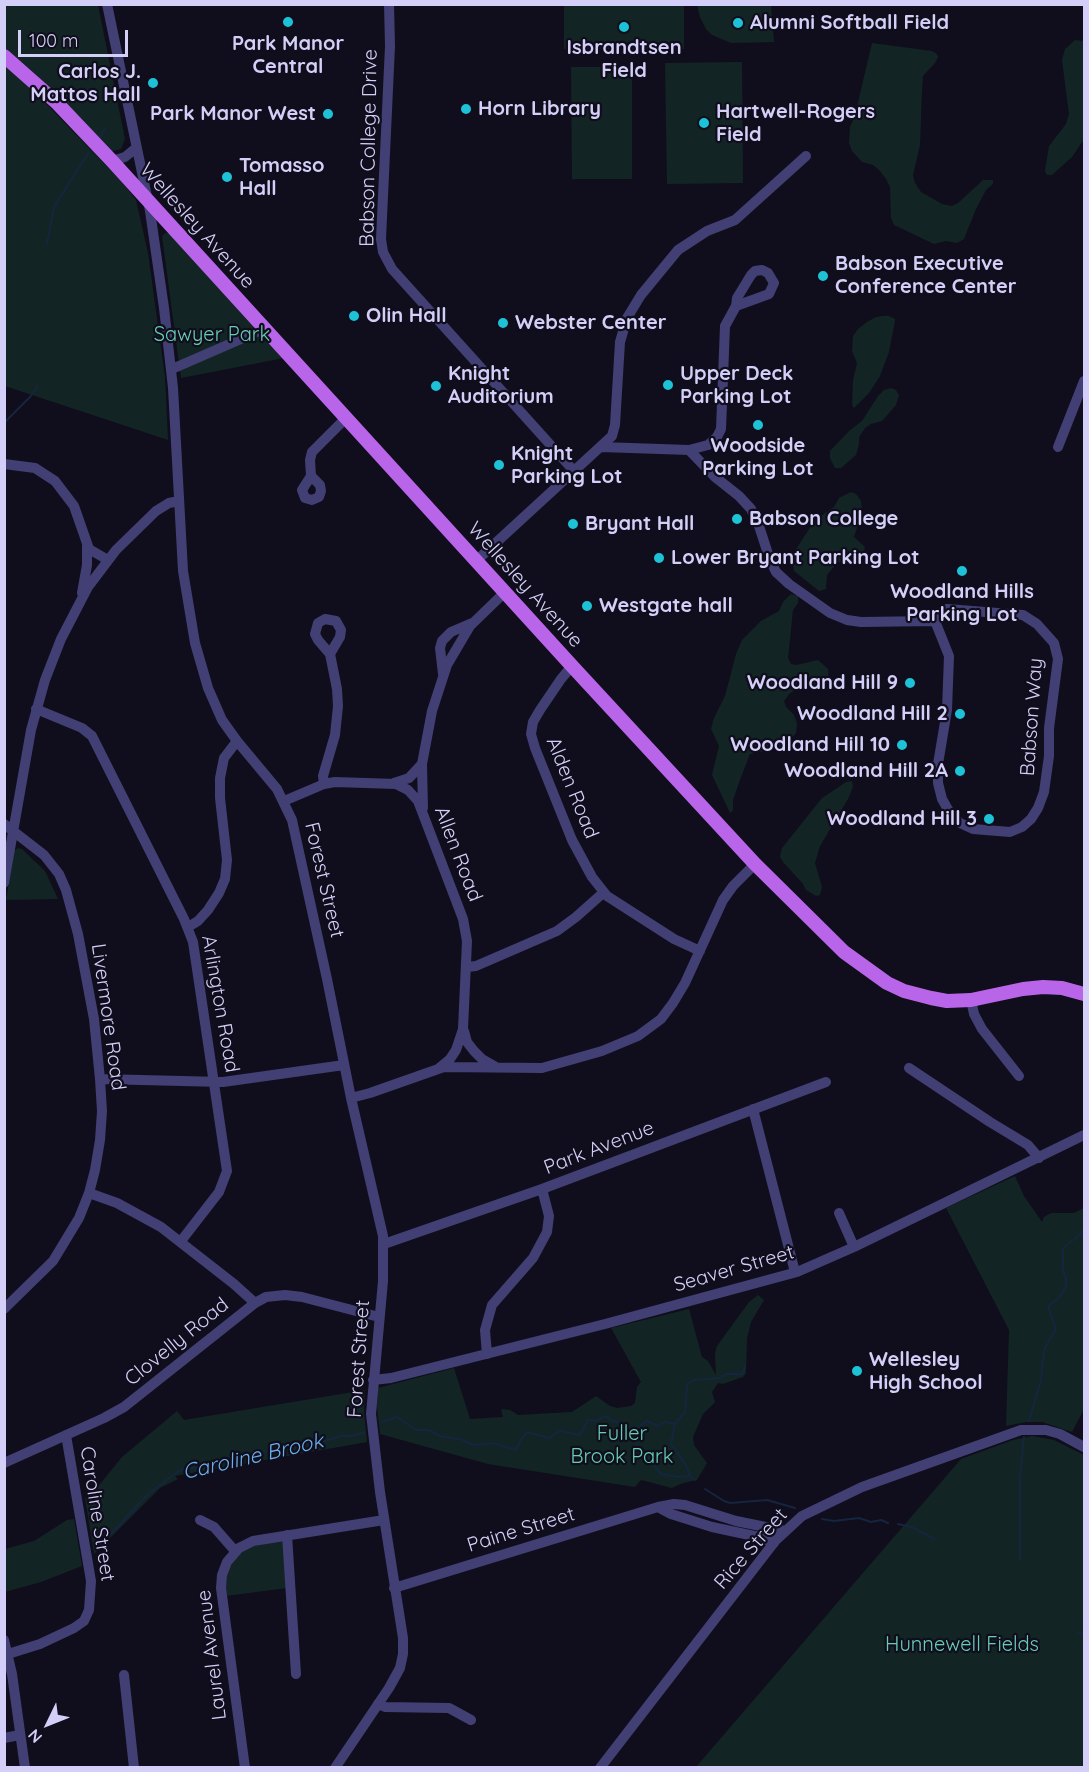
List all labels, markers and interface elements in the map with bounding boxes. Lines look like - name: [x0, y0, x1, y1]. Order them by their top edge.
- place label: Alumni Softball Field: [750, 11, 949, 35]
- marker: Park Manor Central: [281, 15, 295, 29]
- marker: Alumni Softball Field: [731, 16, 745, 30]
- scale bar: [21, 18, 130, 56]
- marker: Isbrandtsen Field: [617, 20, 631, 34]
- text: 100 m: [29, 29, 78, 52]
- place label: Park Manor Central: [232, 32, 344, 79]
- place label: Isbrandtsen Field: [566, 36, 682, 83]
- street label: Babson College Drive: [355, 49, 383, 247]
- place label: Carlos J. Mattos Hall: [30, 60, 141, 107]
- marker: Carlos J. Mattos Hall: [146, 76, 160, 90]
- place label: Horn Library: [478, 97, 601, 121]
- place label: Hartwell-Rogers Field: [716, 100, 875, 147]
- place label: Park Manor West: [150, 102, 316, 126]
- marker: Horn Library: [459, 102, 473, 116]
- marker: Park Manor West: [321, 107, 335, 121]
- marker: Hartwell-Rogers Field: [697, 116, 711, 130]
- place label: Tomasso Hall: [239, 154, 324, 201]
- street label: Wellesley Avenue: [134, 158, 260, 294]
- marker: Tomasso Hall: [220, 170, 234, 184]
- place label: Babson Executive Conference Center: [835, 252, 1016, 299]
- marker: Babson Executive Conference Center: [816, 269, 830, 283]
- place label: Olin Hall: [366, 304, 447, 328]
- marker: Olin Hall: [347, 309, 361, 323]
- place label: Webster Center: [515, 311, 667, 335]
- marker: Webster Center: [496, 316, 510, 330]
- park label: Sawyer Park: [154, 323, 270, 347]
- place label: Knight Auditorium: [448, 362, 554, 409]
- place label: Upper Deck Parking Lot: [680, 362, 793, 409]
- marker: Upper Deck Parking Lot: [661, 378, 675, 392]
- marker: Knight Auditorium: [429, 379, 443, 393]
- marker: Woodside Parking Lot: [751, 418, 765, 432]
- place label: Woodside Parking Lot: [702, 434, 814, 481]
- place label: Knight Parking Lot: [511, 442, 622, 489]
- marker: Knight Parking Lot: [492, 458, 506, 472]
- place label: Babson College: [749, 507, 898, 531]
- place label: Bryant Hall: [585, 512, 695, 536]
- marker: Babson College: [730, 512, 744, 526]
- street label: Wellesley Avenue: [462, 517, 588, 653]
- marker: Bryant Hall: [566, 517, 580, 531]
- place label: Lower Bryant Parking Lot: [671, 546, 919, 570]
- marker: Lower Bryant Parking Lot: [652, 551, 666, 565]
- marker: Woodland Hills Parking Lot: [955, 564, 969, 578]
- place label: Woodland Hills Parking Lot: [890, 580, 1034, 627]
- place label: Westgate hall: [599, 594, 733, 618]
- marker: Westgate hall: [580, 599, 594, 613]
- street label: Babson Way: [1016, 657, 1048, 777]
- place label: Woodland Hill 9: [747, 671, 898, 695]
- marker: Woodland Hill 9: [903, 676, 917, 690]
- place label: Woodland Hill 2: [797, 702, 948, 726]
- marker: Woodland Hill 2: [953, 707, 967, 721]
- place label: Woodland Hill 10: [730, 733, 890, 757]
- street label: Alden Road: [541, 734, 603, 842]
- marker: Woodland Hill 10: [895, 738, 909, 752]
- place label: Woodland Hill 2A: [784, 759, 948, 783]
- marker: Woodland Hill 2A: [953, 764, 967, 778]
- street label: Allen Road: [429, 803, 487, 905]
- place label: Woodland Hill 3: [827, 807, 977, 831]
- marker: Woodland Hill 3: [982, 812, 996, 826]
- street label: Forest Street: [299, 820, 349, 940]
- street label: Arlington Road: [196, 933, 244, 1075]
- street label: Livermore Road: [86, 942, 130, 1092]
- street label: Park Avenue: [540, 1116, 658, 1180]
- street label: Seaver Street: [671, 1240, 797, 1298]
- street label: Clovelly Road: [120, 1293, 234, 1391]
- street label: Forest Street: [343, 1299, 375, 1419]
- place label: Wellesley High School: [869, 1348, 983, 1395]
- marker: Wellesley High School: [850, 1364, 864, 1378]
- park label: Fuller Brook Park: [571, 1422, 673, 1469]
- water label: Caroline Brook: [180, 1429, 326, 1485]
- street label: Caroline Street: [74, 1445, 120, 1583]
- street label: Paine Street: [464, 1502, 578, 1558]
- street label: Rice Street: [709, 1504, 793, 1594]
- street label: Laurel Avenue: [192, 1589, 232, 1721]
- park label: Hunnewell Fields: [885, 1633, 1039, 1657]
- north arrow: [18, 1694, 78, 1754]
- text: N: [24, 1725, 46, 1747]

